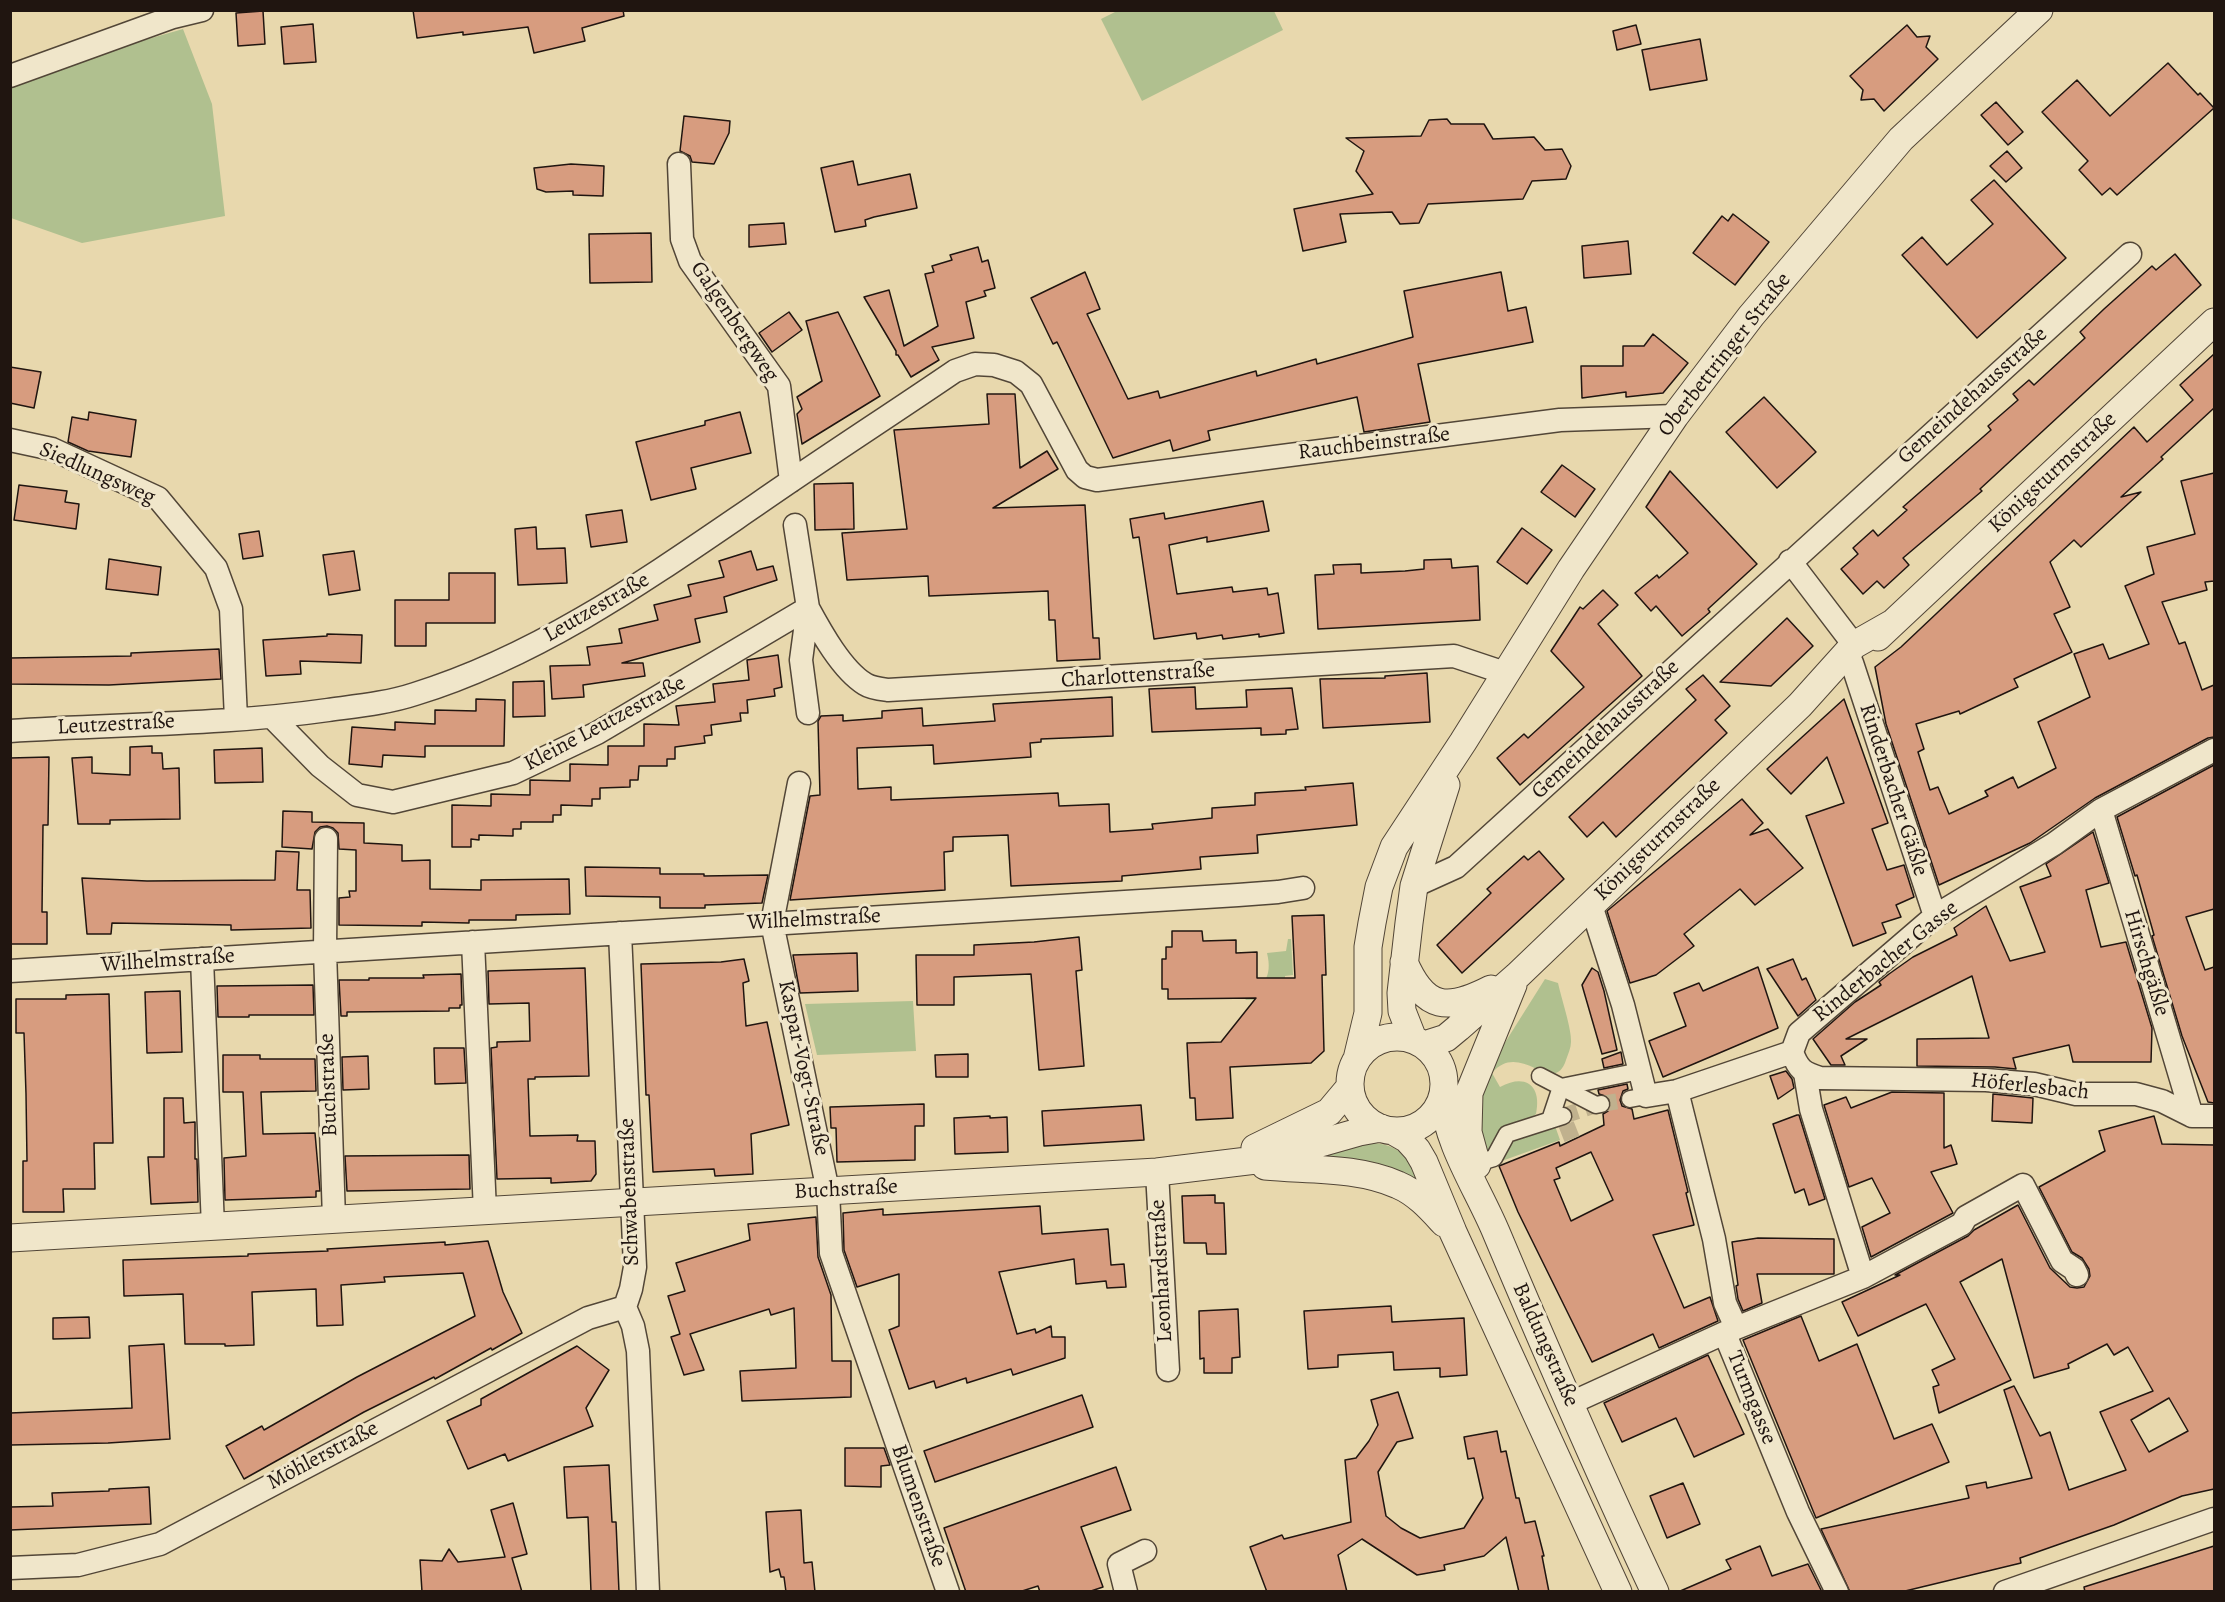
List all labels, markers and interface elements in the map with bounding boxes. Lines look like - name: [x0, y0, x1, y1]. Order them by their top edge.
- street label: Galgenbergweg: [684, 257, 784, 387]
- street label: Oberbettringer Straße: [1653, 268, 1797, 442]
- street label: Gemeindehausstraße: [1893, 322, 2053, 470]
- street label: Königsturmstraße: [1983, 407, 2123, 539]
- street label: Rauchbeinstraße: [1296, 422, 1452, 466]
- street label: Siedlungsweg: [35, 437, 159, 511]
- street label: Leutzestraße: [539, 567, 655, 649]
- street label: Gemeindehausstraße: [1527, 655, 1685, 805]
- street label: Charlottenstraße: [1060, 657, 1216, 695]
- street label: Kleine Leutzestraße: [520, 670, 690, 778]
- street label: Rinderbacher Gäßle: [1853, 700, 1933, 880]
- street label: Leutzestraße: [57, 709, 175, 741]
- street label: Königsturmstraße: [1589, 773, 1727, 907]
- street label: Rinderbacher Gasse: [1808, 895, 1964, 1029]
- street label: Wilhelmstraße: [746, 903, 882, 937]
- street label: Hirschgäßle: [2117, 906, 2175, 1020]
- street label: Wilhelmstraße: [100, 943, 236, 979]
- street label: Kaspar-Vogt-Straße: [772, 978, 834, 1158]
- street label: Buchstraße: [314, 1033, 344, 1137]
- street label: Höferlesbach: [1970, 1068, 2090, 1106]
- street label: Schwabenstraße: [614, 1118, 646, 1266]
- street label: Buchstraße: [794, 1174, 898, 1206]
- street label: Leonhardstraße: [1145, 1199, 1179, 1343]
- street label: Baldungstraße: [1506, 1279, 1584, 1411]
- street label: Turmgasse: [1720, 1347, 1782, 1449]
- street label: Möhlerstraße: [263, 1416, 383, 1496]
- street label: Blumenstraße: [885, 1441, 951, 1571]

